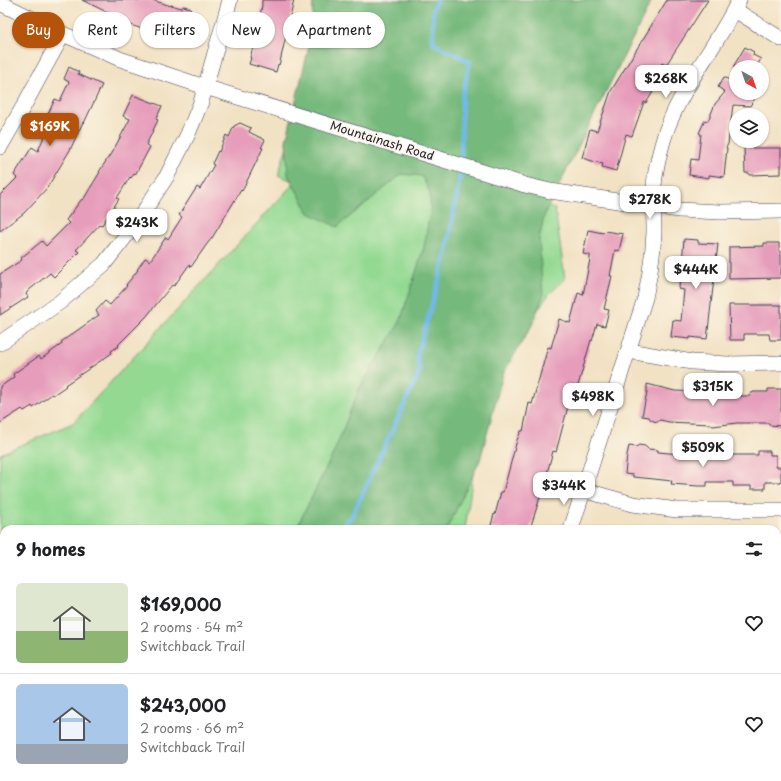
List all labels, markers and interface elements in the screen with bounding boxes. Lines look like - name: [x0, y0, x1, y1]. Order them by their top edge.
- chip: Buy: [12, 12, 65, 48]
- chip: Rent: [73, 12, 132, 48]
- chip: Filters: [140, 12, 209, 48]
- chip: New: [217, 12, 275, 48]
- chip: Apartment: [283, 12, 385, 48]
- north arrow: [729, 60, 769, 100]
- map controls: [729, 60, 769, 148]
- pin: $268K: [638, 65, 694, 99]
- text: $268K: [644, 68, 688, 87]
- button: layers: [729, 108, 769, 148]
- pin: $169K: [22, 113, 78, 147]
- text: $169K: [30, 116, 70, 135]
- street label: Mountainash Road: [328, 116, 437, 164]
- pin: $278K: [622, 186, 678, 220]
- text: $278K: [629, 189, 671, 208]
- pin: $243K: [109, 209, 165, 243]
- text: $243K: [115, 212, 159, 231]
- pin: $444K: [668, 256, 724, 290]
- text: $444K: [674, 259, 718, 278]
- pin: $315K: [685, 373, 741, 407]
- text: $315K: [693, 376, 733, 395]
- pin: $498K: [565, 383, 621, 417]
- text: $498K: [572, 386, 614, 405]
- pin: $509K: [675, 434, 731, 468]
- text: $509K: [681, 437, 725, 456]
- pin: $344K: [536, 472, 592, 506]
- text: $344K: [542, 475, 586, 494]
- text: 9 homes: [16, 536, 85, 562]
- icon: filters: [743, 538, 765, 560]
- text: $169,000: [140, 591, 222, 617]
- icon: home: [48, 599, 96, 647]
- icon: heart: [743, 612, 765, 634]
- text: 2 rooms · 54 m²: [140, 617, 243, 636]
- text: Switchback Trail: [140, 636, 245, 655]
- text: $243,000: [140, 692, 226, 718]
- icon: home: [48, 700, 96, 748]
- icon: heart: [743, 713, 765, 735]
- text: 2 rooms · 66 m²: [140, 718, 244, 737]
- text: Switchback Trail: [140, 737, 245, 756]

